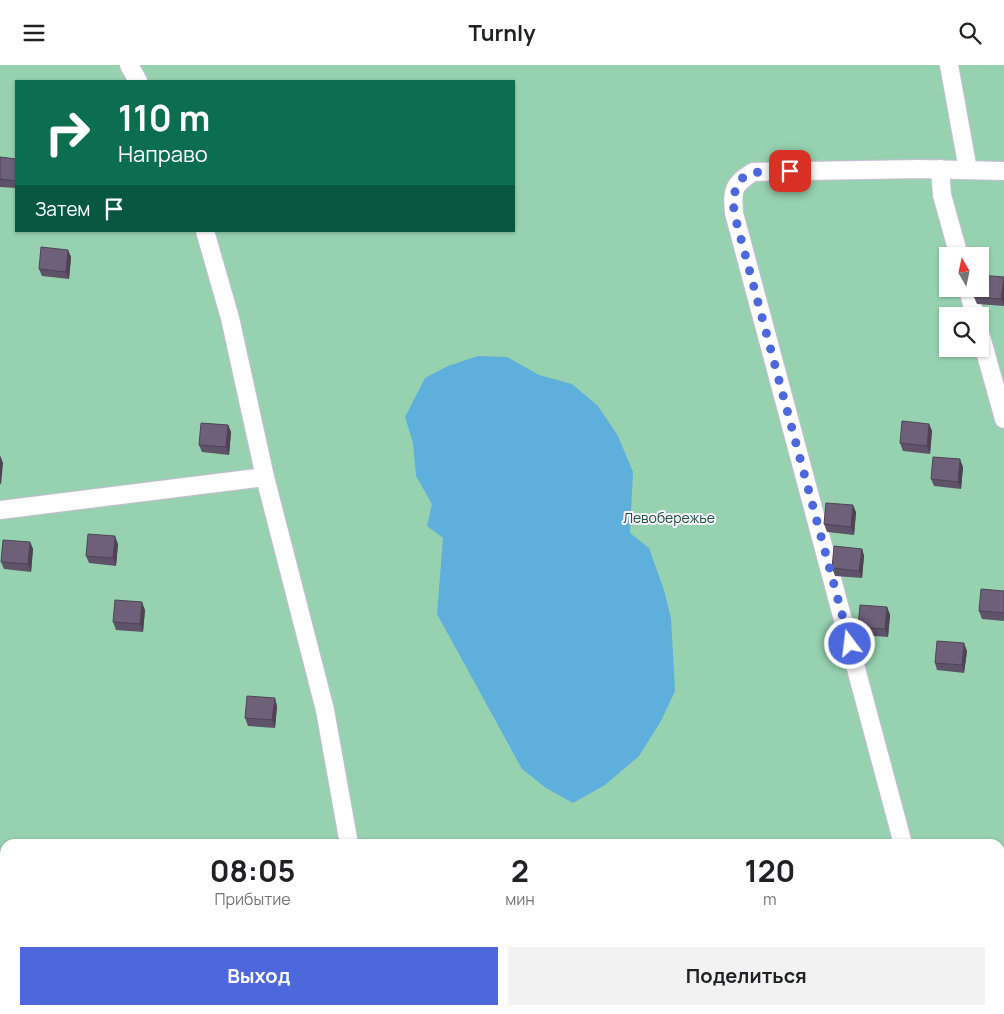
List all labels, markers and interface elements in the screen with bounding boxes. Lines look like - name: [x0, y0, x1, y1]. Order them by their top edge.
- text: Turnly: [468, 18, 536, 48]
- icon: menu: [20, 19, 48, 47]
- icon: search: [956, 19, 984, 47]
- text: 110 m: [118, 94, 210, 142]
- icon: right: [35, 100, 100, 165]
- text: Направо: [118, 139, 208, 169]
- pin: [769, 150, 811, 192]
- icon: arrive: [776, 157, 804, 185]
- icon: arrive: [100, 195, 128, 223]
- text: Затем: [35, 196, 90, 222]
- north arrow: [939, 247, 989, 297]
- map controls: [939, 247, 989, 357]
- button: search: [939, 307, 989, 357]
- park label: Левобережье: [623, 508, 715, 527]
- position arrow: [823, 617, 875, 669]
- text: 08:05: [210, 850, 295, 891]
- text: 2: [511, 850, 529, 891]
- text: 120: [745, 850, 795, 891]
- text: Прибытие: [214, 888, 291, 910]
- text: мин: [505, 888, 535, 910]
- text: m: [763, 888, 777, 910]
- button: Выход: [20, 947, 498, 1005]
- button: Поделиться: [508, 947, 985, 1005]

